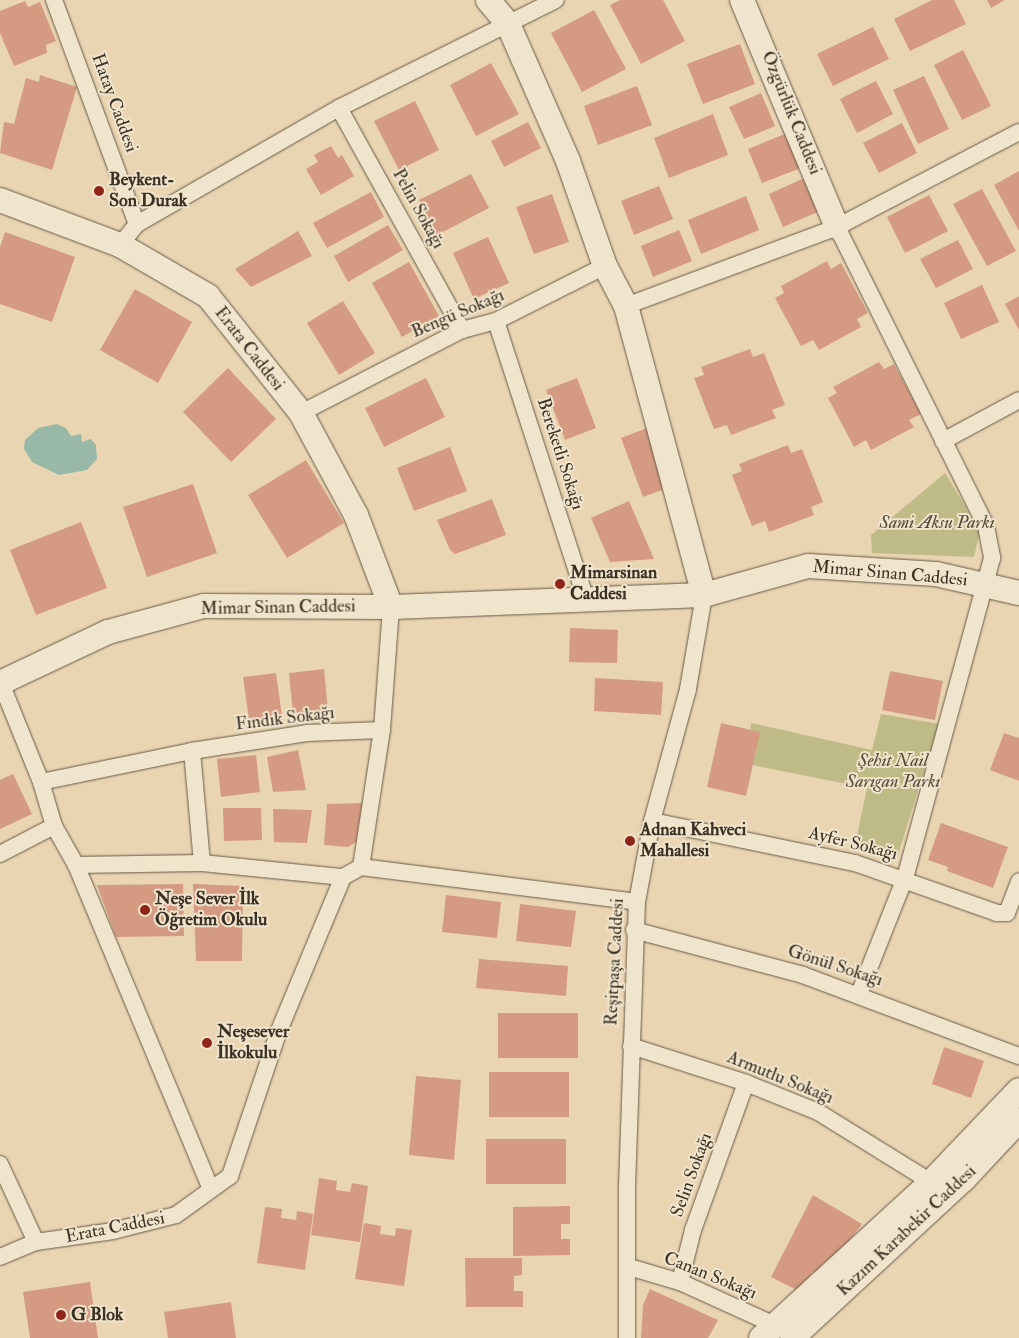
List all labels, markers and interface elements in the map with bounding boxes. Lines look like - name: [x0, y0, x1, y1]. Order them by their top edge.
- street label: Özgürlük Caddesi: [756, 48, 826, 178]
- street label: Hatay Caddesi: [86, 51, 142, 155]
- street label: Pelin Sokağı: [387, 165, 449, 253]
- place label: Beykent- Son Durak: [109, 170, 187, 212]
- marker: Beykent- Son Durak: [93, 185, 105, 197]
- street label: Bengü Sokağı: [408, 285, 508, 343]
- street label: Erata Caddesi: [209, 303, 289, 395]
- street label: Bereketli Sokağı: [532, 395, 588, 513]
- park label: Sami Aksu Parkı: [879, 512, 995, 534]
- street label: Mimar Sinan Caddesi: [812, 556, 968, 592]
- place label: Mimarsinan Caddesi: [570, 563, 657, 606]
- marker: Mimarsinan Caddesi: [554, 578, 566, 590]
- street label: Mimar Sinan Caddesi: [200, 596, 356, 620]
- street label: Fındık Sokağı: [234, 702, 336, 736]
- park label: Şehit Nail Sarıgan Parkı: [846, 751, 940, 794]
- place label: Adnan Kahveci Mahallesi: [640, 820, 746, 862]
- street label: Ayfer Sokağı: [806, 823, 900, 865]
- marker: Adnan Kahveci Mahallesi: [624, 835, 636, 847]
- place label: Neşe Sever İlk Öğretim Okulu: [155, 889, 267, 932]
- street label: Reşitpaşa Caddesi: [601, 898, 629, 1026]
- marker: Neşe Sever İlk Öğretim Okulu: [139, 904, 151, 916]
- street label: Gönül Sokağı: [785, 940, 885, 992]
- place label: Neşesever İlkokulu: [217, 1022, 289, 1064]
- marker: Neşesever İlkokulu: [201, 1037, 213, 1049]
- street label: Armutlu Sokağı: [724, 1047, 836, 1109]
- street label: Selin Sokağı: [667, 1130, 717, 1220]
- street label: Kazım Karabekir Caddesi: [833, 1161, 981, 1301]
- street label: Erata Caddesi: [63, 1208, 167, 1248]
- street label: Canan Sokağı: [660, 1248, 760, 1304]
- place label: G Blok: [71, 1304, 123, 1326]
- marker: G Blok: [55, 1309, 67, 1321]

